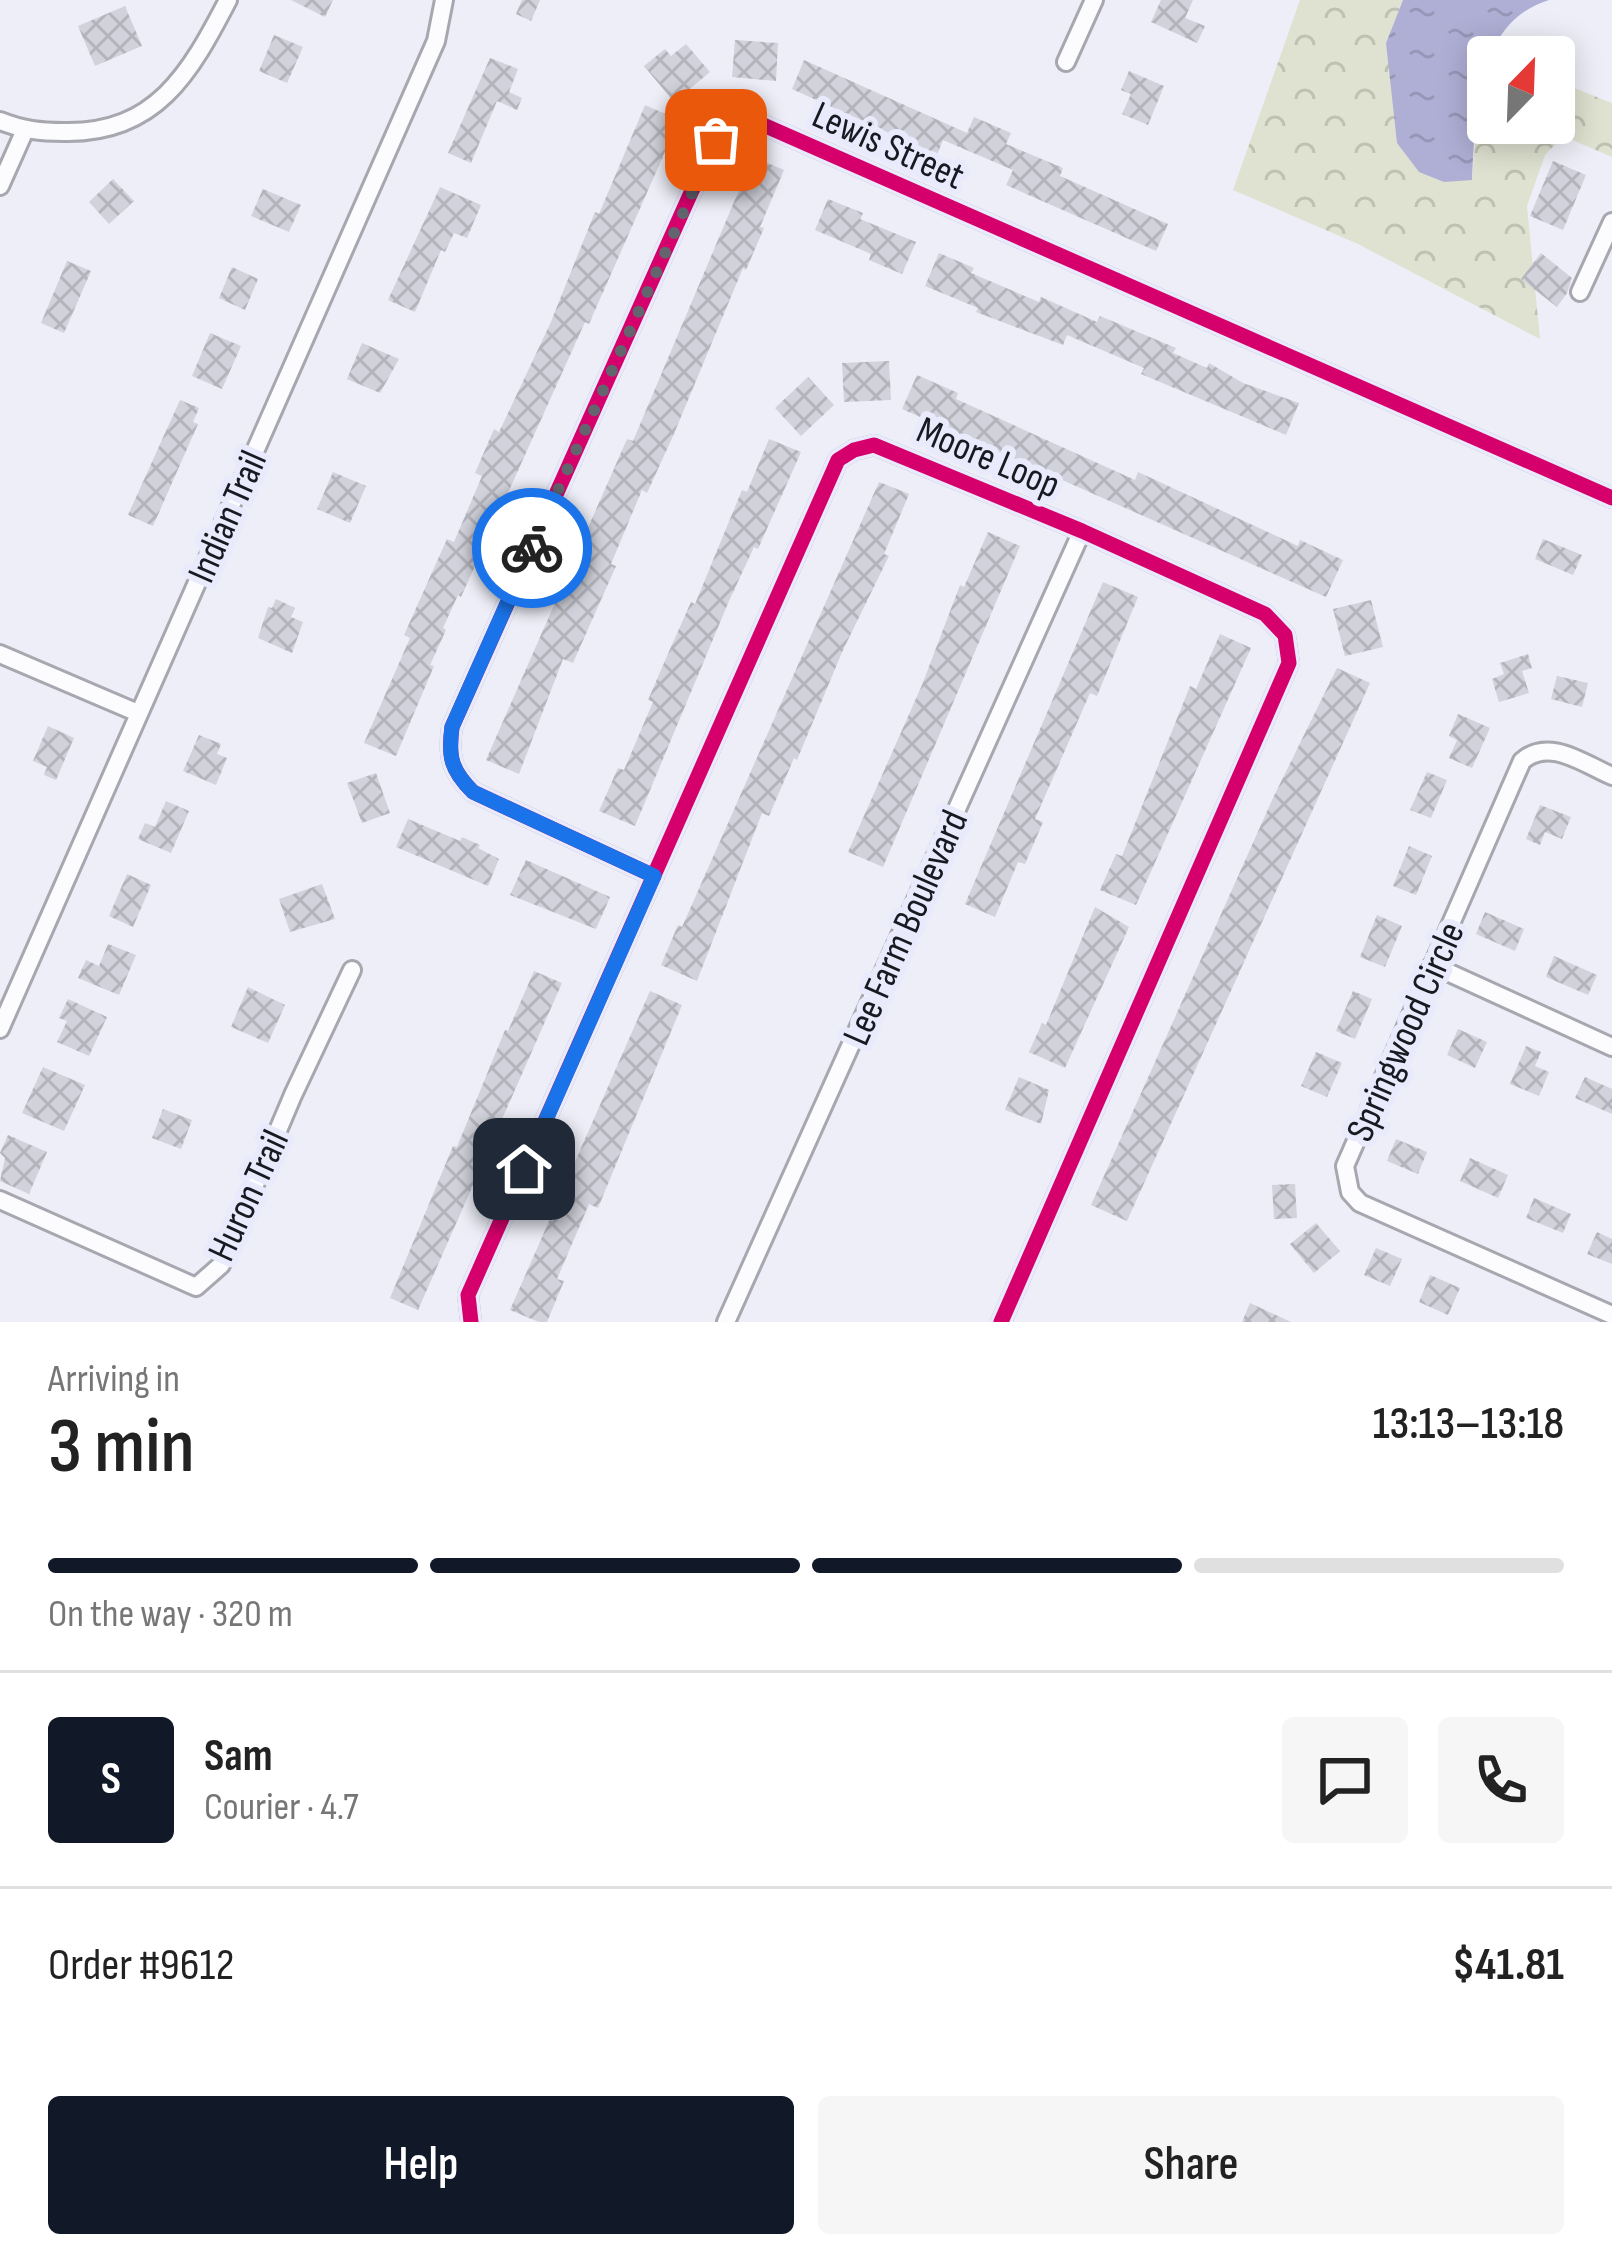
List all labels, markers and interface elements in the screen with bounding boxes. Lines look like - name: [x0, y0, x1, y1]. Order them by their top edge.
- north arrow: [1467, 36, 1575, 144]
- map controls: [1467, 36, 1575, 144]
- pin: [665, 89, 767, 191]
- street label: Lewis Street: [805, 92, 971, 201]
- icon: bag: [683, 107, 749, 173]
- street label: Moore Loop: [910, 407, 1066, 509]
- street label: Indian Trail: [179, 444, 278, 590]
- courier: [472, 488, 592, 608]
- icon: bike: [499, 515, 565, 581]
- street label: Lee Farm Boulevard: [834, 803, 979, 1053]
- street label: Springwood Circle: [1337, 915, 1476, 1149]
- pin: [473, 1118, 575, 1220]
- street label: Huron Trail: [199, 1123, 300, 1269]
- icon: home: [491, 1136, 557, 1202]
- text: Arriving in: [48, 1356, 180, 1403]
- text: 13:13–13:18: [1373, 1397, 1564, 1452]
- text: 3 min: [48, 1401, 195, 1494]
- text: On the way · 320 m: [48, 1591, 293, 1638]
- button: chat: [1282, 1717, 1408, 1843]
- button: phone: [1438, 1717, 1564, 1843]
- text: Sam: [204, 1729, 273, 1784]
- text: S: [101, 1752, 121, 1807]
- text: Courier · 4.7: [204, 1784, 359, 1831]
- text: Order #9612: [48, 1938, 234, 1993]
- text: $41.81: [1452, 1938, 1564, 1993]
- button: Help: [48, 2096, 794, 2234]
- button: Share: [818, 2096, 1564, 2234]

